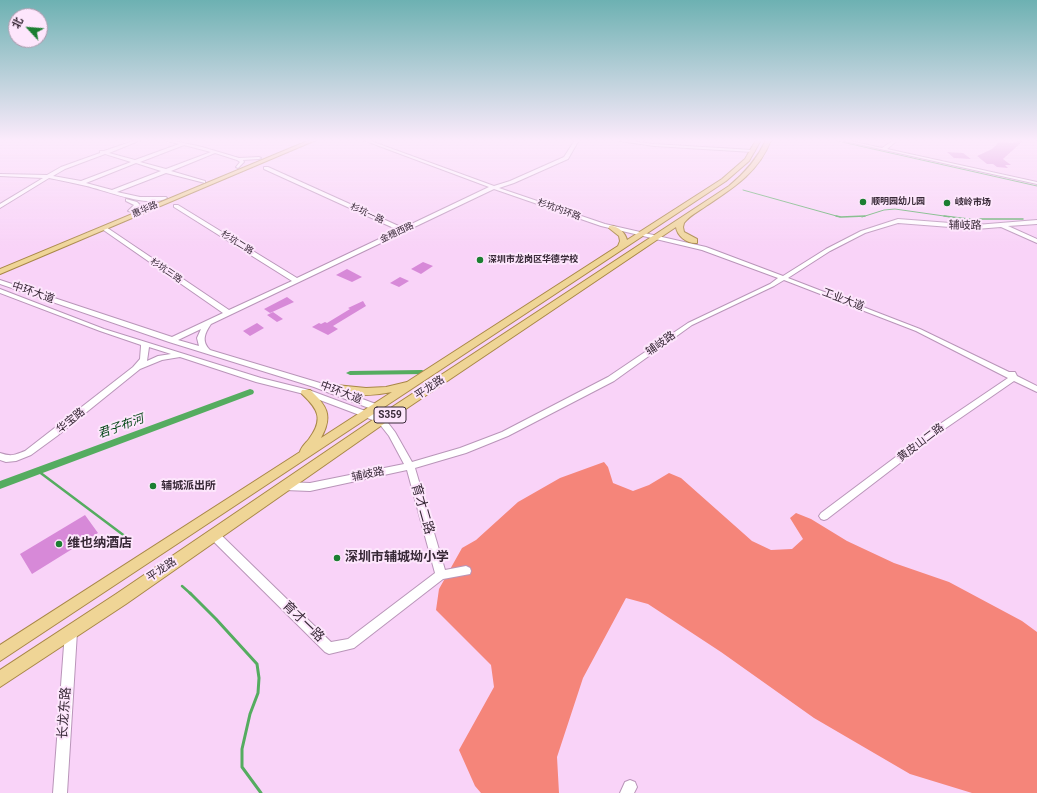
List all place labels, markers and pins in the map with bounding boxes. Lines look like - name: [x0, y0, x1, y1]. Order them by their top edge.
- marker: 顺明园幼儿园: [858, 197, 868, 207]
- place label: 顺明园幼儿园: [871, 197, 925, 207]
- marker: 岐岭市场: [942, 198, 952, 208]
- place label: 岐岭市场: [955, 198, 991, 208]
- marker: 深圳市龙岗区华德学校: [475, 255, 485, 265]
- place label: 深圳市龙岗区华德学校: [488, 255, 578, 265]
- place label: 辅城派出所: [161, 479, 216, 493]
- marker: 辅城派出所: [148, 481, 158, 491]
- place label: 维也纳酒店: [67, 536, 132, 552]
- marker: 维也纳酒店: [54, 539, 64, 549]
- place label: 深圳市辅城坳小学: [345, 550, 449, 566]
- marker: 深圳市辅城坳小学: [332, 553, 342, 563]

